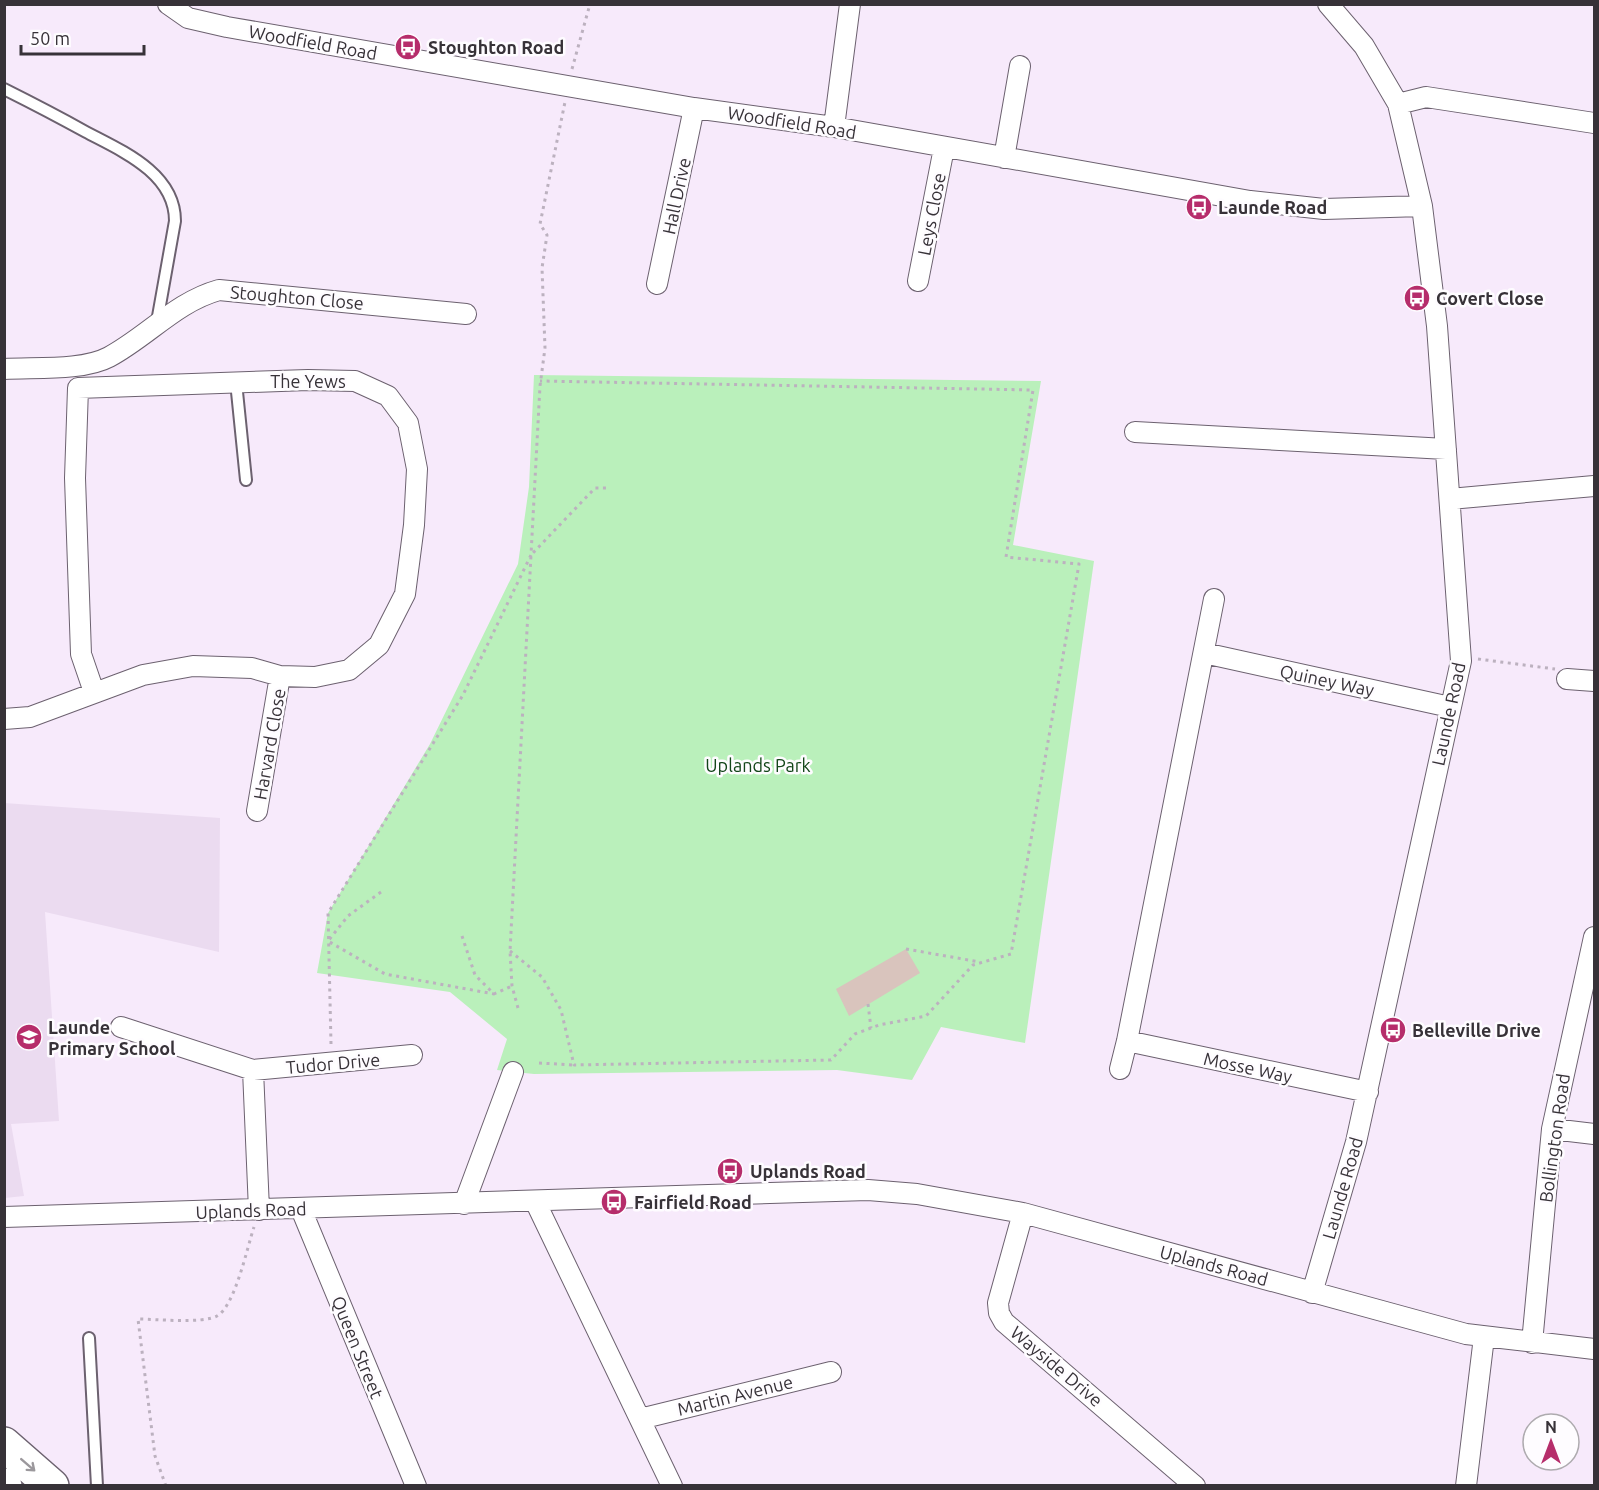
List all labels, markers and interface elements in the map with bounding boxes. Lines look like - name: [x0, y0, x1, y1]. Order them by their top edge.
- scale bar: [21, 18, 144, 56]
- street label: Woodfield Road: [247, 21, 379, 63]
- text: 50 m: [30, 28, 70, 48]
- bus stop icon: Stoughton Road: [393, 32, 423, 62]
- place label: Stoughton Road: [428, 37, 564, 57]
- street label: Woodfield Road: [726, 102, 858, 142]
- street label: Hall Drive: [658, 156, 694, 236]
- street label: Leys Close: [913, 171, 949, 257]
- bus stop icon: Launde Road: [1184, 192, 1214, 222]
- place label: Launde Road: [1218, 197, 1327, 217]
- street label: Stoughton Close: [229, 281, 365, 313]
- bus stop icon: Covert Close: [1402, 283, 1432, 313]
- place label: Covert Close: [1436, 288, 1544, 308]
- street label: The Yews: [270, 371, 346, 391]
- street label: Quiney Way: [1278, 660, 1376, 701]
- street label: Launde Road: [1427, 661, 1469, 767]
- street label: Harvard Close: [249, 687, 289, 801]
- park label: Uplands Park: [705, 755, 811, 775]
- bus stop icon: Belleville Drive: [1378, 1015, 1408, 1045]
- place label: Launde Primary School: [48, 1017, 176, 1058]
- place label: Belleville Drive: [1412, 1020, 1541, 1040]
- school or university icon: Launde Primary School: [14, 1022, 44, 1052]
- street label: Mosse Way: [1202, 1048, 1294, 1086]
- street label: Tudor Drive: [285, 1049, 381, 1077]
- street label: Bollington Road: [1535, 1072, 1573, 1204]
- street label: Launde Road: [1318, 1135, 1366, 1241]
- bus stop icon: Uplands Road: [715, 1156, 745, 1186]
- place label: Uplands Road: [750, 1161, 866, 1181]
- bus stop icon: Fairfield Road: [599, 1187, 629, 1217]
- place label: Fairfield Road: [634, 1192, 752, 1212]
- street label: Uplands Road: [195, 1198, 307, 1222]
- street label: Uplands Road: [1158, 1241, 1270, 1289]
- street label: Queen Street: [327, 1293, 388, 1402]
- street label: Wayside Drive: [1007, 1322, 1107, 1410]
- street label: Martin Avenue: [675, 1371, 795, 1419]
- north arrow: [1521, 1412, 1581, 1472]
- text: N: [1545, 1418, 1557, 1436]
- one-way arrow: [20, 1458, 35, 1472]

